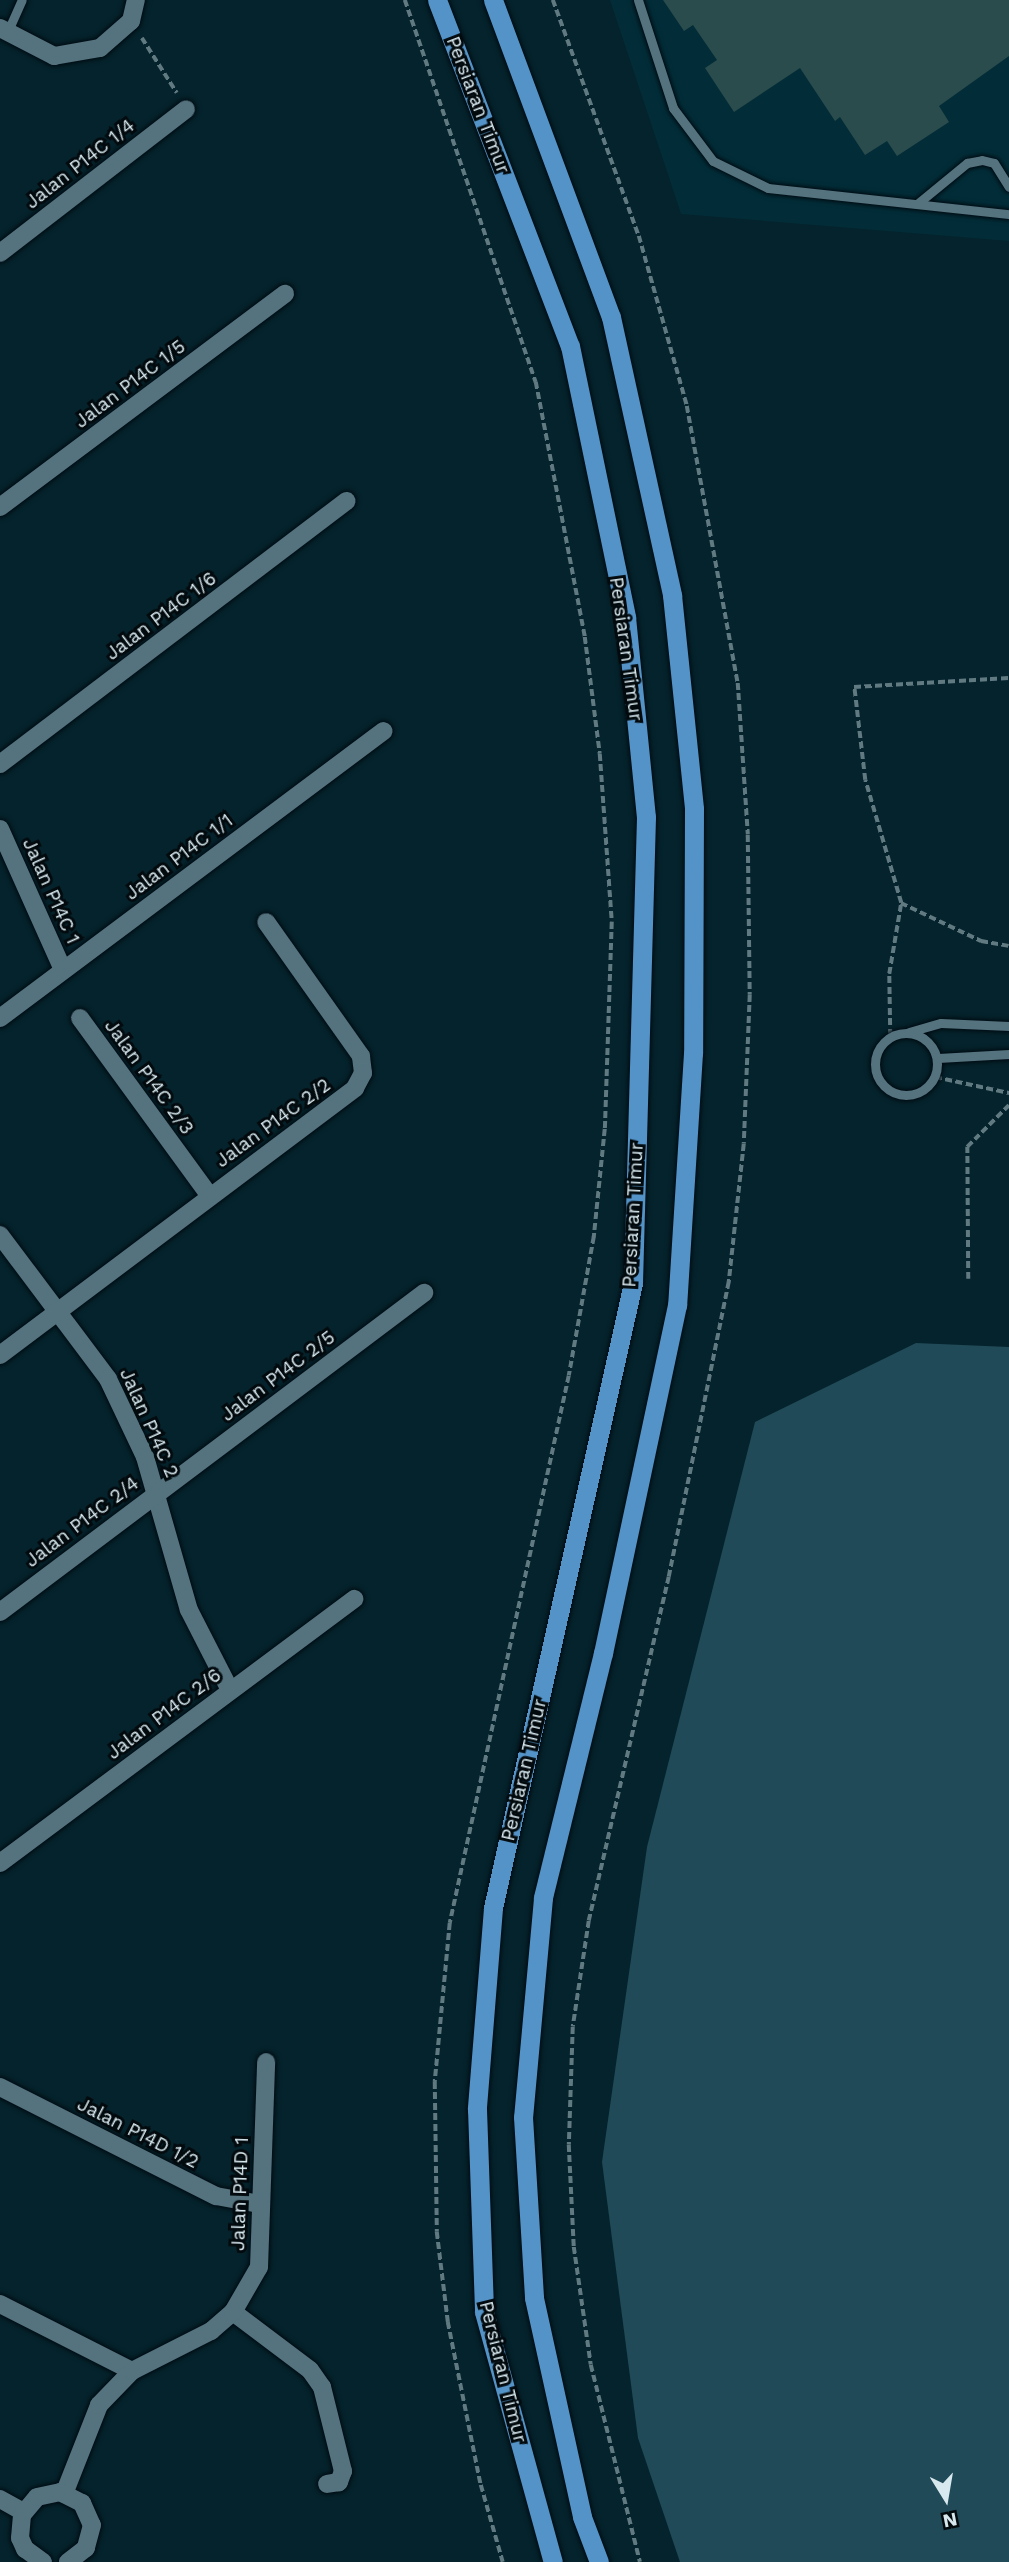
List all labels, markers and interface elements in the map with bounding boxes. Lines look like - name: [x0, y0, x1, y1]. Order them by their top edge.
- street label: Persiaran Timur: [441, 33, 515, 177]
- street label: Jalan P14C 1/4: [21, 114, 139, 214]
- street label: Jalan P14C 1/5: [70, 335, 190, 433]
- street label: Jalan P14C 1/6: [101, 567, 221, 665]
- street label: Persiaran Timur: [605, 575, 647, 723]
- street label: Jalan P14C 1/1: [121, 809, 237, 905]
- street label: Jalan P14C 1: [18, 835, 84, 947]
- street label: Jalan P14C 2/3: [100, 1015, 198, 1139]
- street label: Jalan P14C 2/2: [211, 1074, 335, 1172]
- street label: Persiaran Timur: [618, 1142, 648, 1288]
- street label: Jalan P14C 2/5: [217, 1326, 339, 1426]
- street label: Jalan P14C 2: [115, 1365, 183, 1481]
- street label: Jalan P14C 2/4: [21, 1472, 143, 1572]
- street label: Jalan P14C 2/6: [103, 1664, 225, 1764]
- street label: Persiaran Timur: [496, 1696, 552, 1844]
- street label: Jalan P14D 1/2: [73, 2093, 203, 2173]
- street label: Jalan P14D 1: [227, 2137, 253, 2251]
- street label: Persiaran Timur: [474, 2298, 532, 2446]
- north arrow: [911, 2464, 981, 2534]
- text: N: [941, 2507, 959, 2533]

